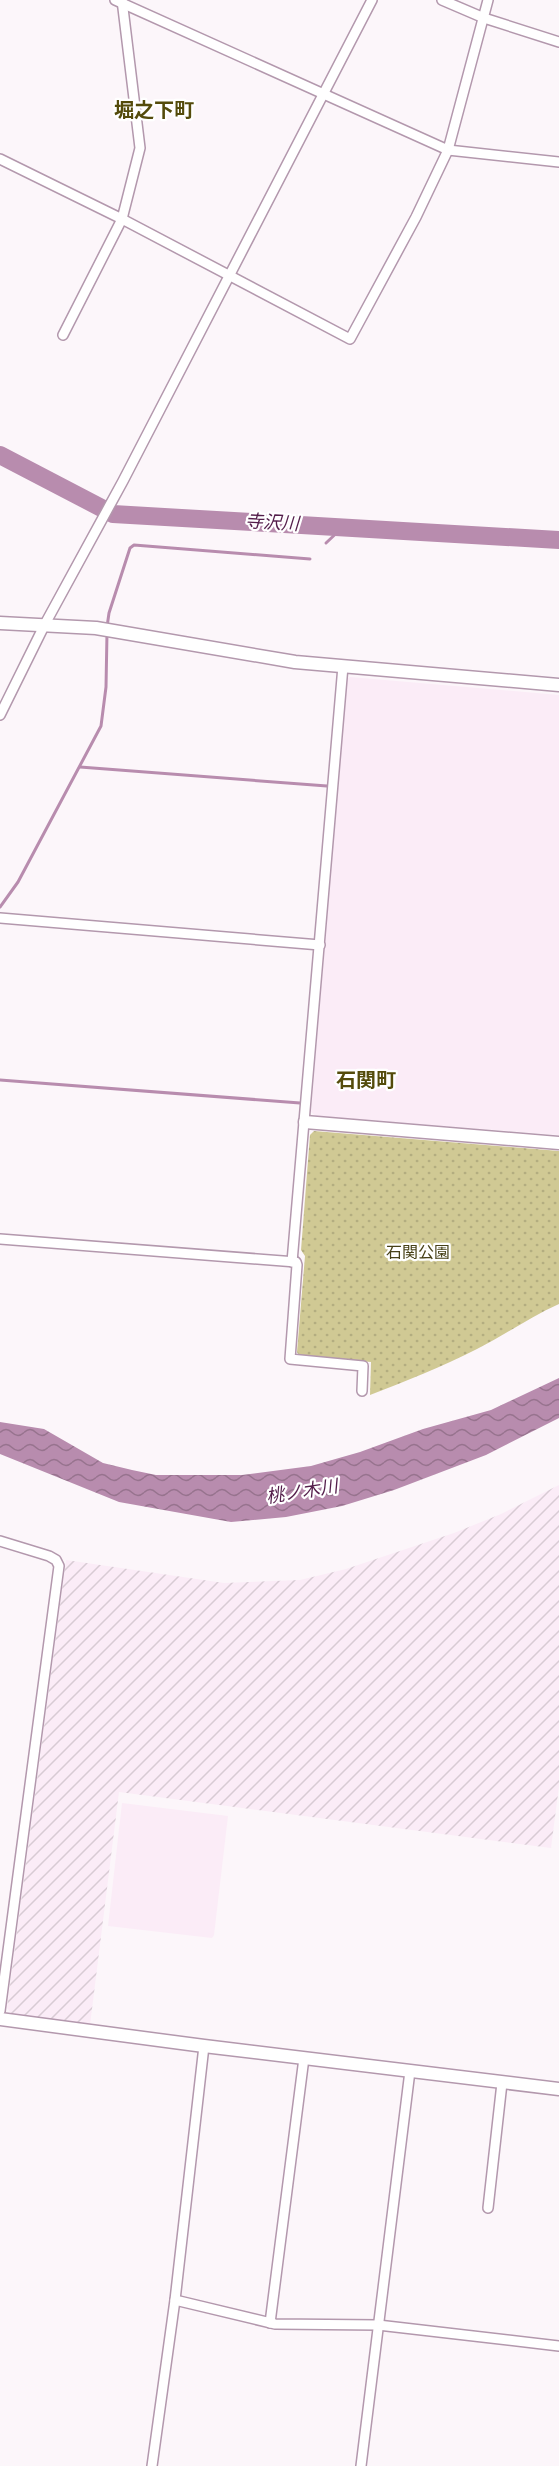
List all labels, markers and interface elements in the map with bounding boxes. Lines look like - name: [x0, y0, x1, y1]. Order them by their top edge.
- district label: 堀之下町: [114, 97, 194, 125]
- water label: 寺沢川: [244, 509, 302, 537]
- district label: 石関町: [336, 1067, 396, 1095]
- park label: 石関公園: [386, 1242, 450, 1264]
- water label: 桃ノ木川: [264, 1474, 341, 1510]

